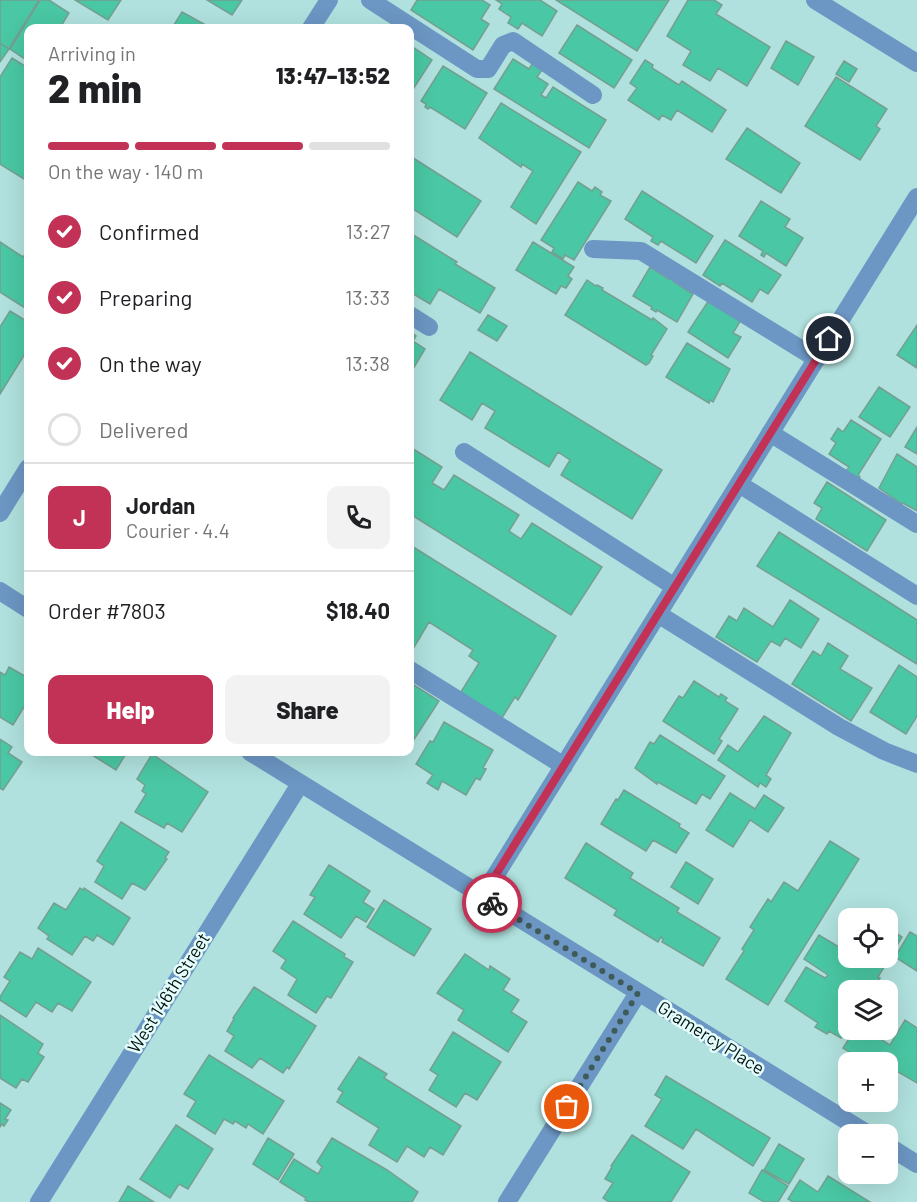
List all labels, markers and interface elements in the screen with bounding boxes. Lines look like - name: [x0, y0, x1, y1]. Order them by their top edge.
- text: Arriving in: [48, 41, 136, 65]
- text: 13:47–13:52: [276, 62, 390, 88]
- text: 2 min: [48, 64, 142, 111]
- text: On the way · 140 m: [48, 159, 203, 183]
- icon: check: [48, 215, 81, 248]
- text: Confirmed: [99, 218, 199, 244]
- text: 13:27: [346, 219, 390, 243]
- icon: check: [48, 281, 81, 314]
- text: Preparing: [99, 284, 192, 310]
- text: 13:33: [345, 285, 390, 309]
- pin: [803, 313, 854, 364]
- icon: home: [812, 322, 845, 355]
- icon: check: [48, 347, 81, 380]
- text: On the way: [99, 350, 202, 376]
- text: 13:38: [345, 351, 390, 375]
- text: Delivered: [99, 416, 188, 442]
- button: phone: [327, 486, 390, 549]
- text: Jordan: [126, 492, 195, 518]
- text: J: [73, 504, 86, 530]
- text: Courier · 4.4: [126, 518, 230, 542]
- text: Order #7803: [48, 597, 166, 623]
- text: $18.40: [326, 597, 390, 623]
- button: Help: [48, 675, 213, 744]
- button: Share: [225, 675, 390, 744]
- courier: [462, 873, 522, 933]
- icon: bike: [476, 887, 509, 920]
- map controls: [838, 908, 898, 1184]
- button: locate: [838, 908, 898, 968]
- street label: West 146th Street: [122, 928, 214, 1057]
- button: layers: [838, 980, 898, 1040]
- street label: Gramercy Place: [654, 996, 769, 1079]
- button: +: [838, 1052, 898, 1112]
- pin: [541, 1081, 592, 1132]
- icon: bag: [550, 1090, 583, 1123]
- button: −: [838, 1124, 898, 1184]

